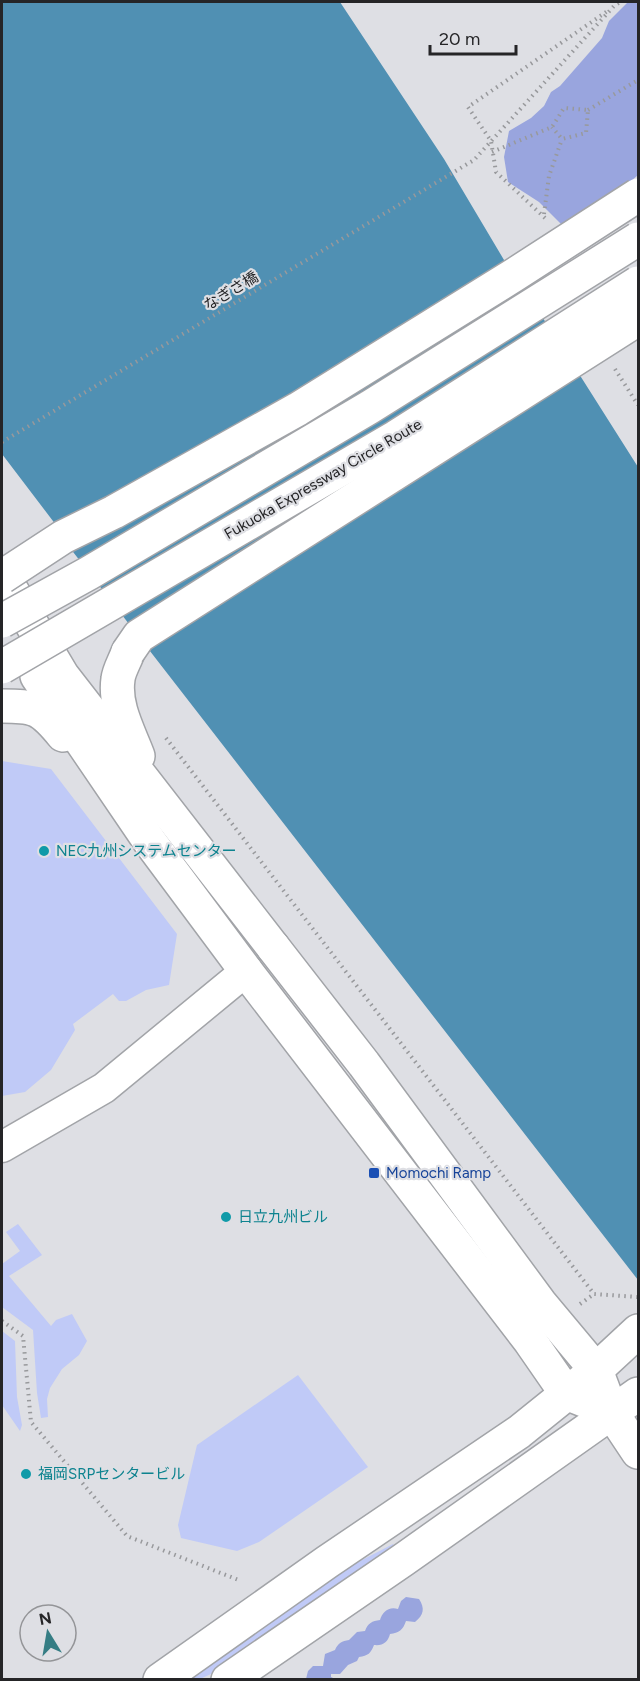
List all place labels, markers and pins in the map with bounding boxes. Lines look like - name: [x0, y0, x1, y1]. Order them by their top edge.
- place label: NEC九州システムセンター: [56, 842, 237, 860]
- marker: NEC九州システムセンター: [37, 844, 51, 858]
- place label: Momochi Ramp: [386, 1164, 491, 1182]
- marker: Momochi Ramp: [367, 1166, 381, 1180]
- place label: 日立九州ビル: [238, 1208, 328, 1226]
- marker: 日立九州ビル: [219, 1210, 233, 1224]
- place label: 福岡SRPセンタービル: [38, 1465, 185, 1483]
- marker: 福岡SRPセンタービル: [19, 1467, 33, 1481]

